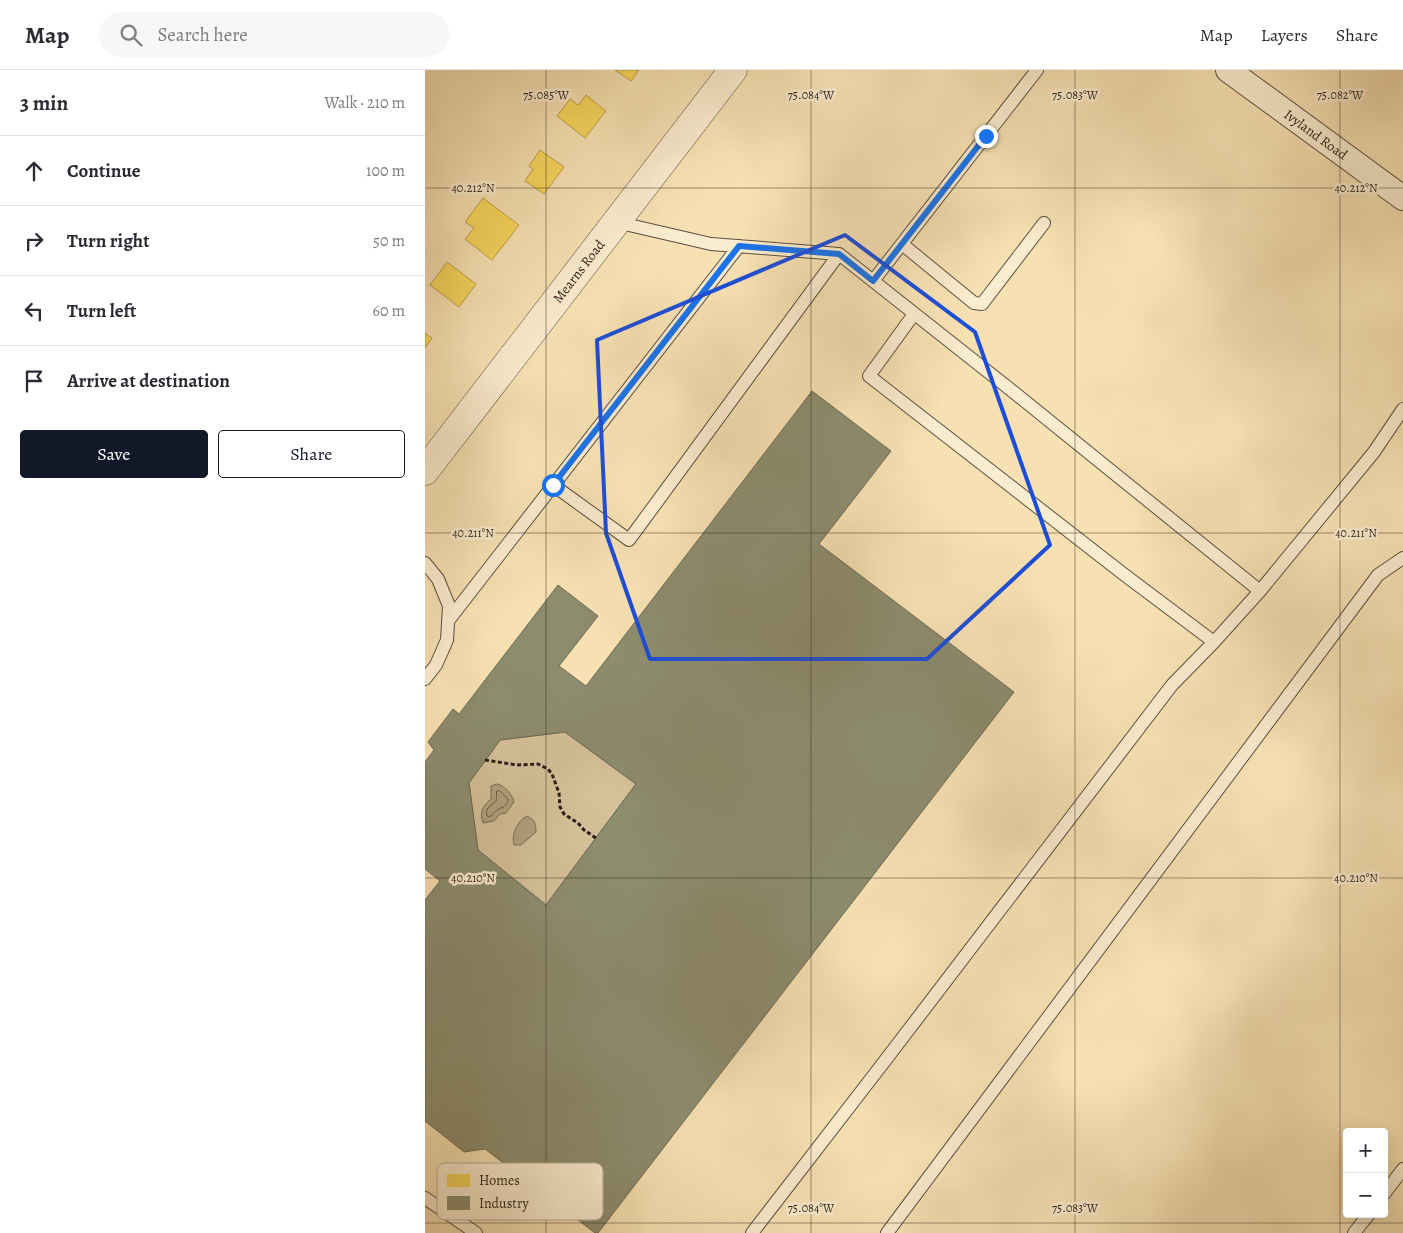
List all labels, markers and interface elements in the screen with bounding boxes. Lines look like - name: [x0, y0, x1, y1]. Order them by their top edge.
- search box: [99, 12, 449, 57]
- text: Map: [25, 19, 69, 51]
- icon: search: [117, 21, 145, 49]
- text: Search here: [157, 22, 248, 48]
- text: Map: [1200, 23, 1233, 47]
- text: Layers: [1261, 23, 1308, 47]
- text: Share: [1336, 23, 1378, 47]
- text: 75.085°W: [523, 87, 570, 103]
- text: 75.084°W: [788, 87, 835, 103]
- text: 75.083°W: [1052, 87, 1099, 103]
- text: 75.082°W: [1317, 87, 1364, 103]
- text: 3 min: [20, 89, 68, 117]
- text: Walk · 210 m: [324, 92, 405, 114]
- street label: Ivyland Road: [1280, 105, 1352, 164]
- route end: [975, 125, 998, 148]
- icon: ahead: [20, 157, 48, 185]
- text: Continue: [67, 158, 141, 184]
- text: 100 m: [366, 160, 405, 182]
- text: 40.212°N: [451, 180, 495, 196]
- text: 40.212°N: [1334, 180, 1378, 196]
- icon: right: [20, 227, 48, 255]
- text: Turn right: [67, 228, 149, 254]
- text: 50 m: [373, 230, 405, 252]
- street label: Mearns Road: [548, 235, 609, 307]
- icon: left: [20, 297, 48, 325]
- text: Turn left: [67, 298, 136, 324]
- text: 60 m: [373, 300, 405, 322]
- icon: arrive: [20, 367, 48, 395]
- text: Arrive at destination: [67, 368, 230, 394]
- button: Save: [20, 430, 208, 478]
- button: Share: [218, 430, 405, 478]
- route start: [542, 474, 565, 497]
- text: 40.211°N: [452, 525, 494, 541]
- text: 40.211°N: [1335, 525, 1377, 541]
- text: 40.210°N: [451, 870, 495, 886]
- text: 40.210°N: [1334, 870, 1378, 886]
- map controls: [1343, 1128, 1388, 1218]
- button: +: [1343, 1128, 1388, 1173]
- legend: [437, 1163, 603, 1220]
- text: Homes: [479, 1171, 520, 1190]
- button: −: [1343, 1173, 1388, 1218]
- text: Industry: [479, 1194, 529, 1213]
- text: 75.084°W: [788, 1200, 835, 1216]
- text: 75.083°W: [1052, 1200, 1099, 1216]

